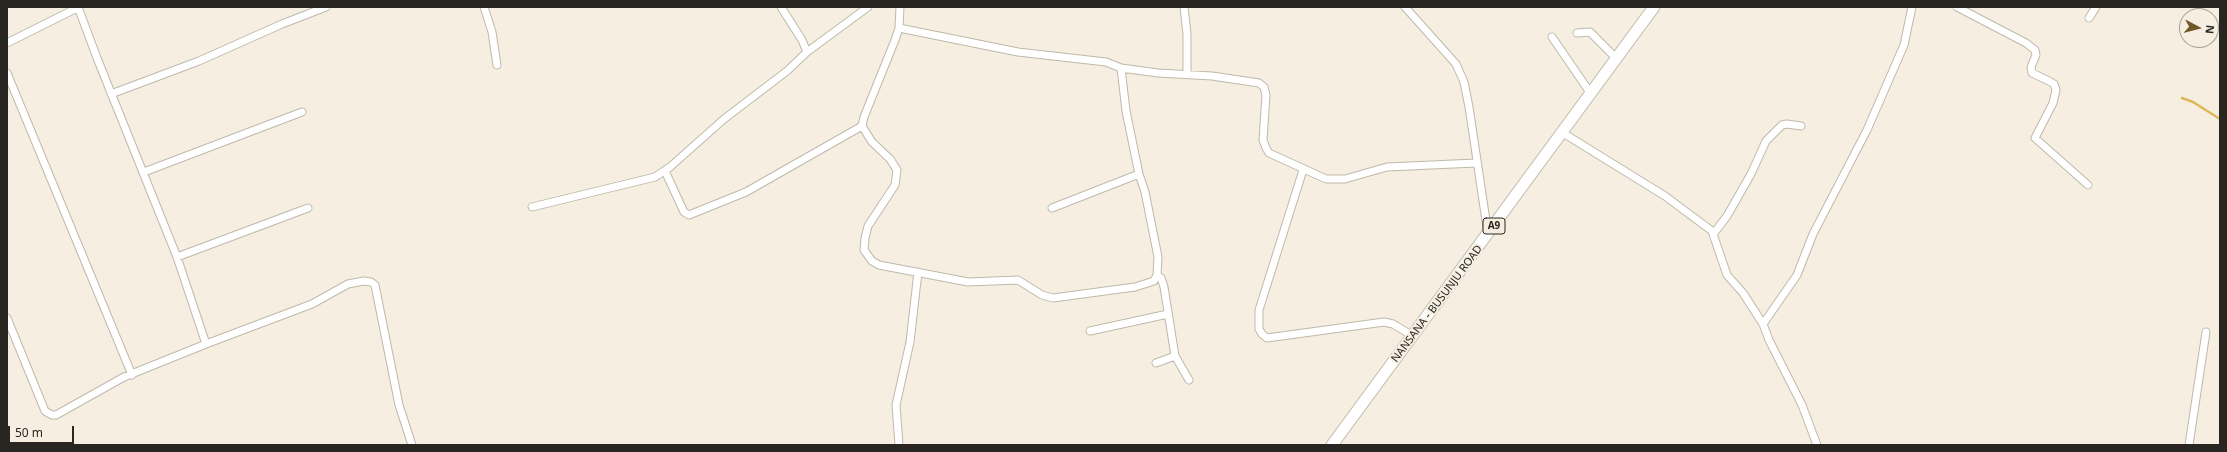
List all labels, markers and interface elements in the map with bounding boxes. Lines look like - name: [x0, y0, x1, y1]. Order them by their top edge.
- north arrow: [2179, 8, 2219, 48]
- text: N: [2202, 24, 2218, 35]
- road number: A9: [1483, 218, 1505, 234]
- street label: NANSANA - BUSUNJU ROAD: [1389, 243, 1485, 365]
- scale bar: [10, 418, 76, 444]
- text: 50 m: [15, 424, 43, 441]

